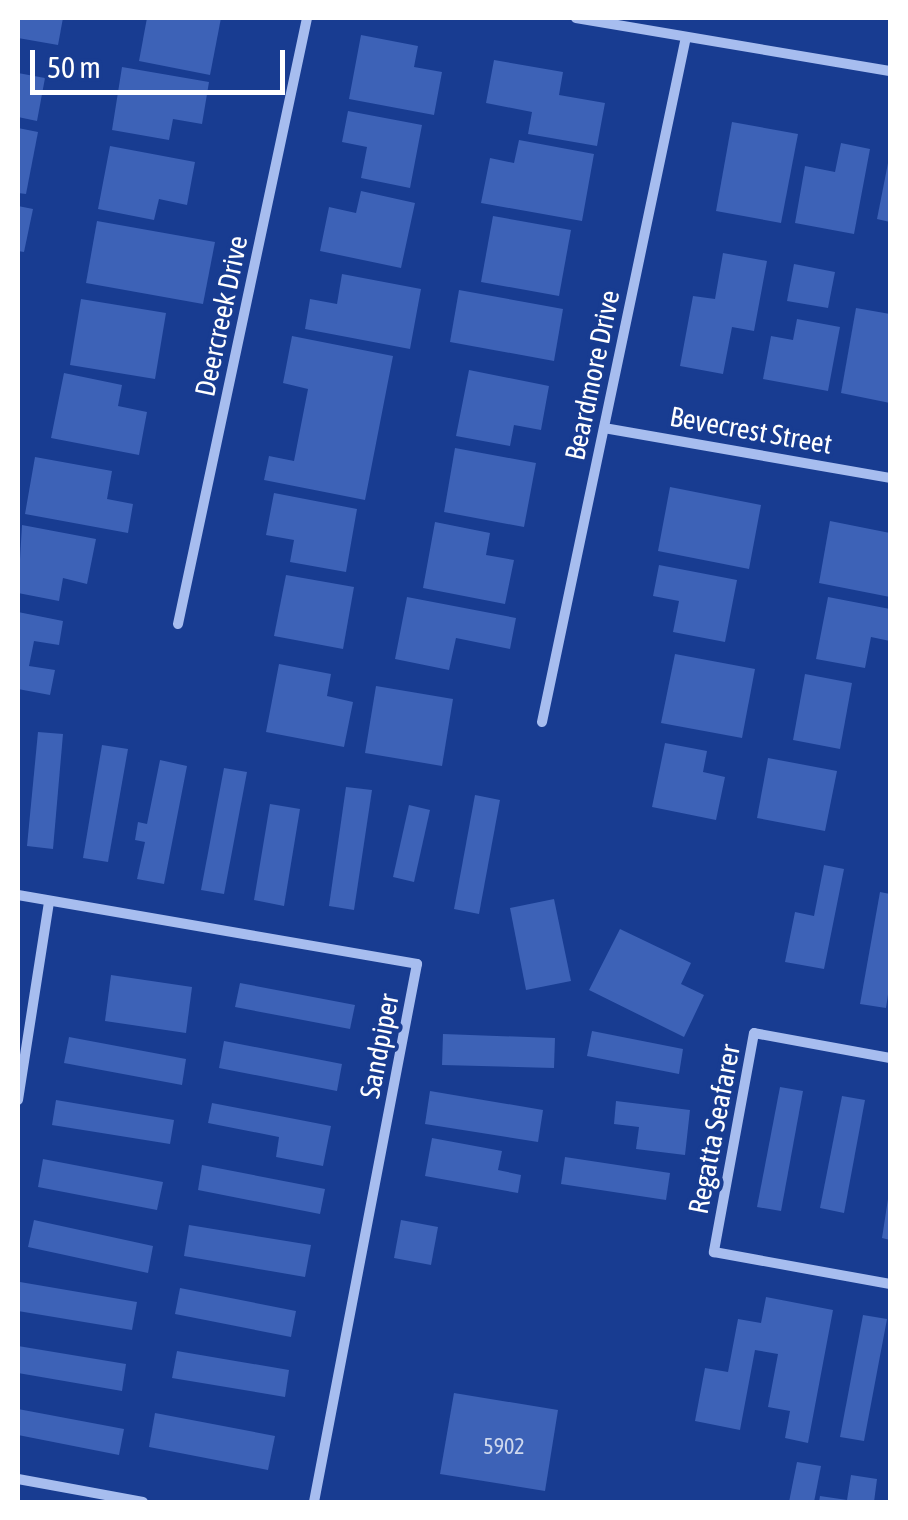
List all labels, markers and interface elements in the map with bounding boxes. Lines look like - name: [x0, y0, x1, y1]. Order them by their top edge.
- scale bar: [35, 30, 290, 92]
- text: 50 m: [47, 50, 101, 84]
- street label: Deercreek Drive: [188, 232, 254, 400]
- street label: Beardmore Drive: [558, 287, 626, 463]
- street label: Bevecrest Street: [667, 399, 835, 461]
- street label: Sandpiper: [352, 991, 406, 1101]
- street label: Regatta Seafarer: [681, 1042, 747, 1216]
- house number: 5902: [483, 1434, 525, 1460]

